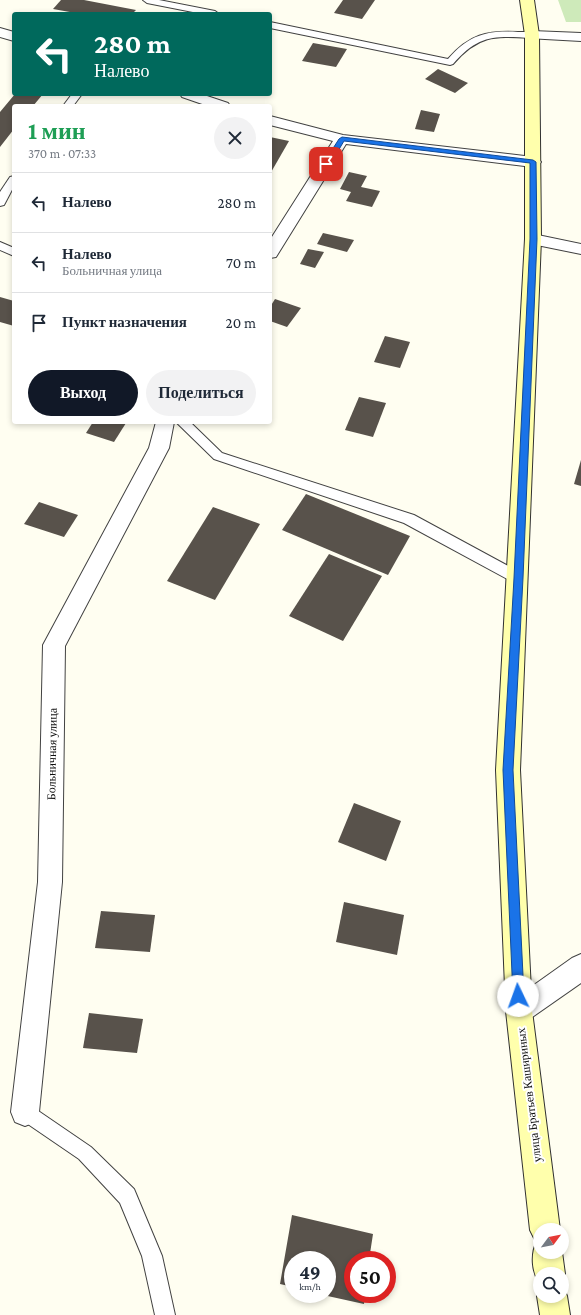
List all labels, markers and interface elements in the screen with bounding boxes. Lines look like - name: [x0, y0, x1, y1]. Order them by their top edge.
- icon: left: [28, 28, 80, 80]
- text: 280 m: [94, 28, 171, 59]
- text: Налево: [94, 61, 150, 81]
- text: 1 мин: [28, 117, 86, 144]
- button: close: [214, 117, 256, 159]
- text: 370 m · 07:33: [28, 146, 96, 161]
- pin: [309, 147, 343, 181]
- icon: arrive: [315, 153, 337, 175]
- icon: left: [28, 192, 50, 214]
- text: Налево: [62, 194, 112, 210]
- text: 280 m: [217, 195, 256, 211]
- text: Налево: [62, 246, 112, 262]
- icon: left: [28, 252, 50, 274]
- text: 70 m: [226, 255, 256, 271]
- text: Больничная улица: [62, 263, 162, 278]
- icon: arrive: [28, 312, 50, 334]
- text: Пункт назначения: [62, 314, 187, 330]
- text: 20 m: [226, 315, 256, 331]
- button: Выход: [28, 370, 138, 416]
- button: Поделиться: [146, 370, 256, 416]
- street label: Больничная улица: [44, 707, 60, 800]
- position arrow: [497, 975, 539, 1017]
- street label: улица Братьев Кашириных: [514, 1027, 544, 1163]
- north arrow: [533, 1223, 569, 1259]
- map controls: [533, 1223, 569, 1303]
- speed limit sign: 50: [344, 1251, 396, 1303]
- text: 49: [299, 1261, 321, 1283]
- button: search: [533, 1267, 569, 1303]
- text: km/h: [299, 1281, 321, 1292]

